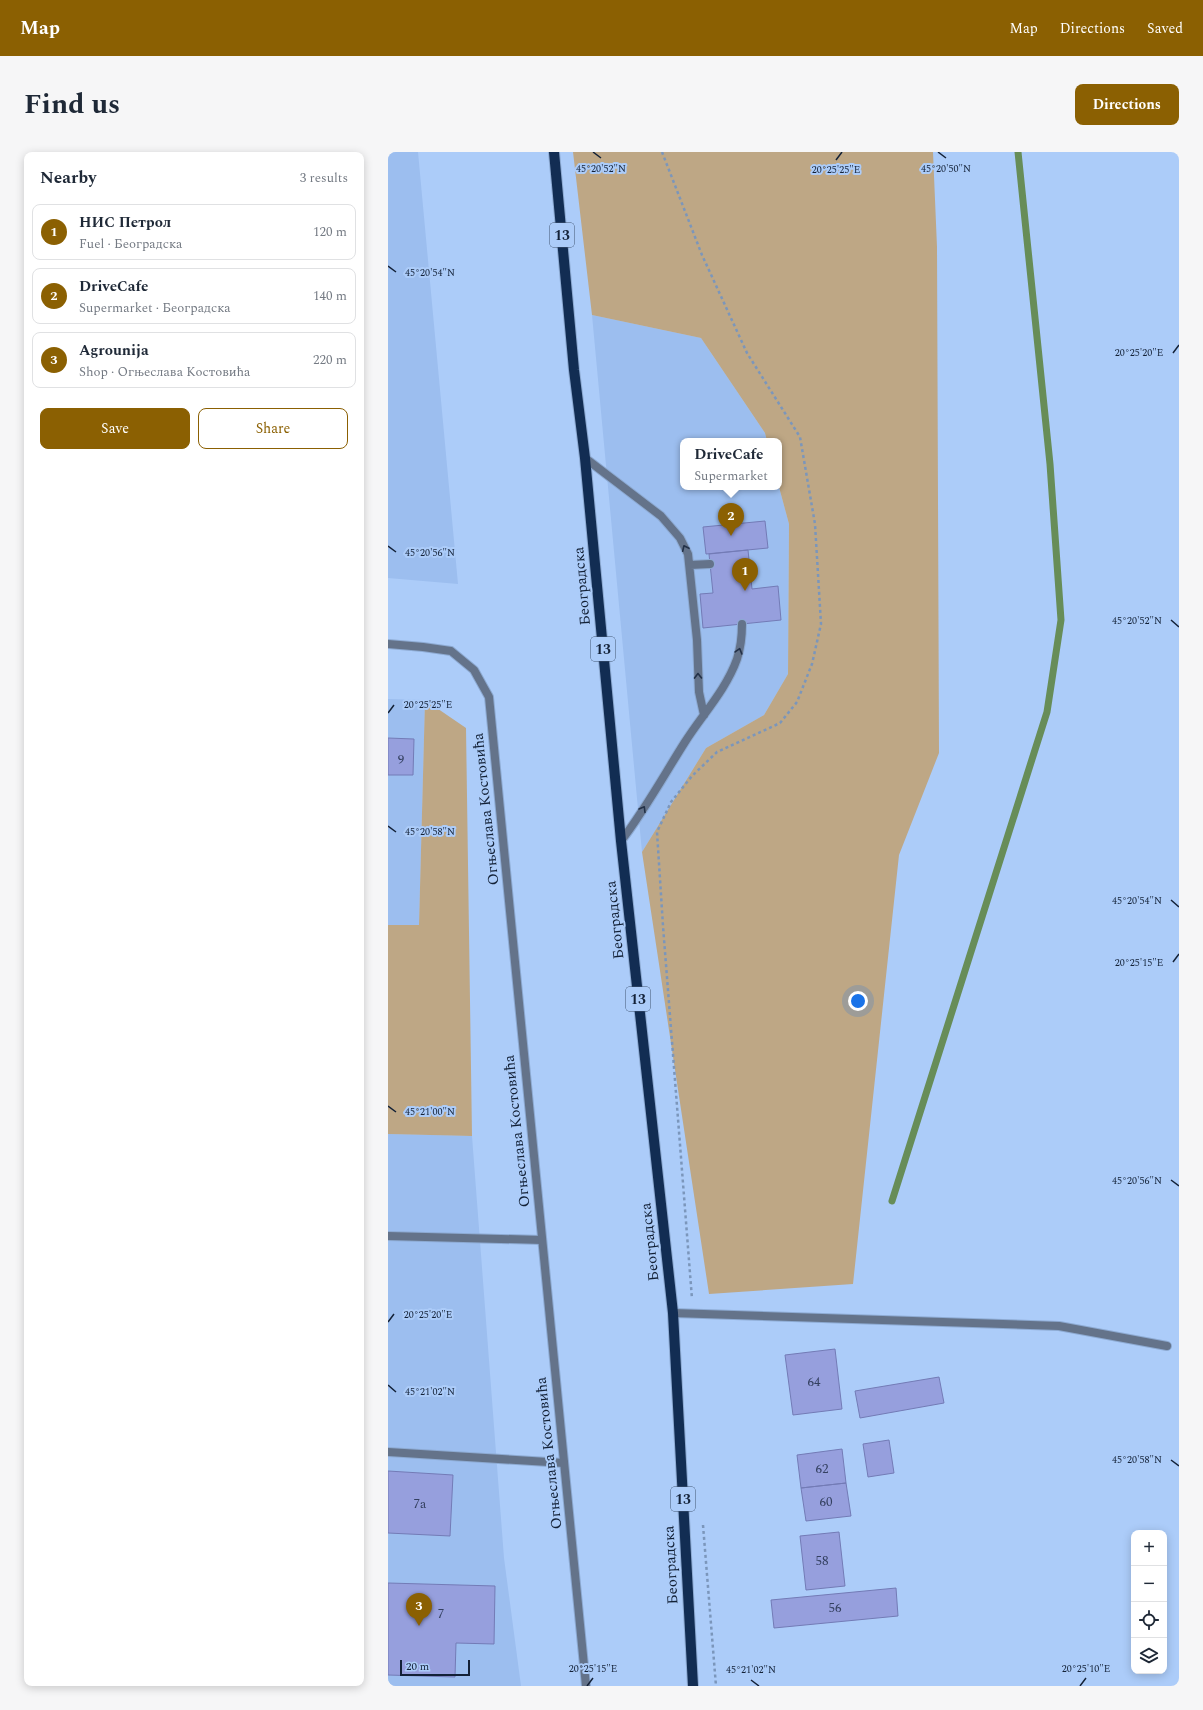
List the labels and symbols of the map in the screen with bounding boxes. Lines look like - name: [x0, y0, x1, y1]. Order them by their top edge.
- text: 45°20'52"N: [576, 161, 626, 177]
- text: 45°20'50"N: [921, 161, 971, 177]
- text: 20°25'25"E: [812, 162, 860, 178]
- road number: 13: [550, 223, 574, 247]
- text: 45°20'54"N: [405, 265, 455, 281]
- text: 20°25'20"E: [1115, 345, 1163, 361]
- pin: 2: [718, 503, 744, 536]
- one-way arrow: [682, 544, 690, 552]
- text: 45°20'56"N: [405, 545, 455, 561]
- street label: Београдска: [567, 545, 597, 626]
- pin: 1: [732, 558, 758, 591]
- text: 45°20'52"N: [1112, 613, 1162, 629]
- road number: 13: [591, 637, 615, 661]
- one-way arrow: [734, 647, 743, 654]
- one-way arrow: [694, 673, 702, 679]
- text: 20°25'25"E: [404, 697, 452, 713]
- street label: Огњеслава Костовића: [466, 731, 505, 886]
- house number: 9: [398, 750, 405, 770]
- one-way arrow: [639, 806, 646, 813]
- text: 45°20'58"N: [405, 824, 455, 840]
- street label: Београдска: [599, 879, 631, 960]
- text: 45°20'54"N: [1112, 893, 1162, 909]
- text: 20°25'15"E: [1115, 955, 1163, 971]
- road number: 13: [626, 987, 650, 1011]
- your location: [848, 991, 868, 1011]
- street label: Огњеслава Костовића: [497, 1053, 536, 1208]
- text: 45°21'00"N: [405, 1104, 455, 1120]
- text: 45°20'56"N: [1112, 1173, 1162, 1189]
- street label: Београдска: [634, 1201, 666, 1282]
- text: 20°25'20"E: [404, 1307, 452, 1323]
- house number: 64: [808, 1372, 821, 1392]
- street label: Огњеслава Костовића: [529, 1375, 568, 1530]
- text: 45°21'02"N: [405, 1384, 455, 1400]
- text: 45°20'58"N: [1112, 1452, 1162, 1468]
- house number: 62: [816, 1459, 829, 1479]
- road number: 13: [671, 1487, 695, 1511]
- house number: 60: [820, 1492, 833, 1512]
- house number: 7a: [414, 1494, 427, 1514]
- street label: Београдска: [657, 1524, 685, 1605]
- house number: 58: [816, 1551, 829, 1571]
- pin: 3: [406, 1593, 432, 1626]
- house number: 56: [829, 1598, 842, 1618]
- house number: 7: [438, 1604, 444, 1624]
- scale bar: [400, 1658, 470, 1677]
- text: 20°25'15"E: [569, 1661, 617, 1677]
- text: 20°25'10"E: [1062, 1661, 1110, 1677]
- text: 45°21'02"N: [726, 1662, 776, 1678]

